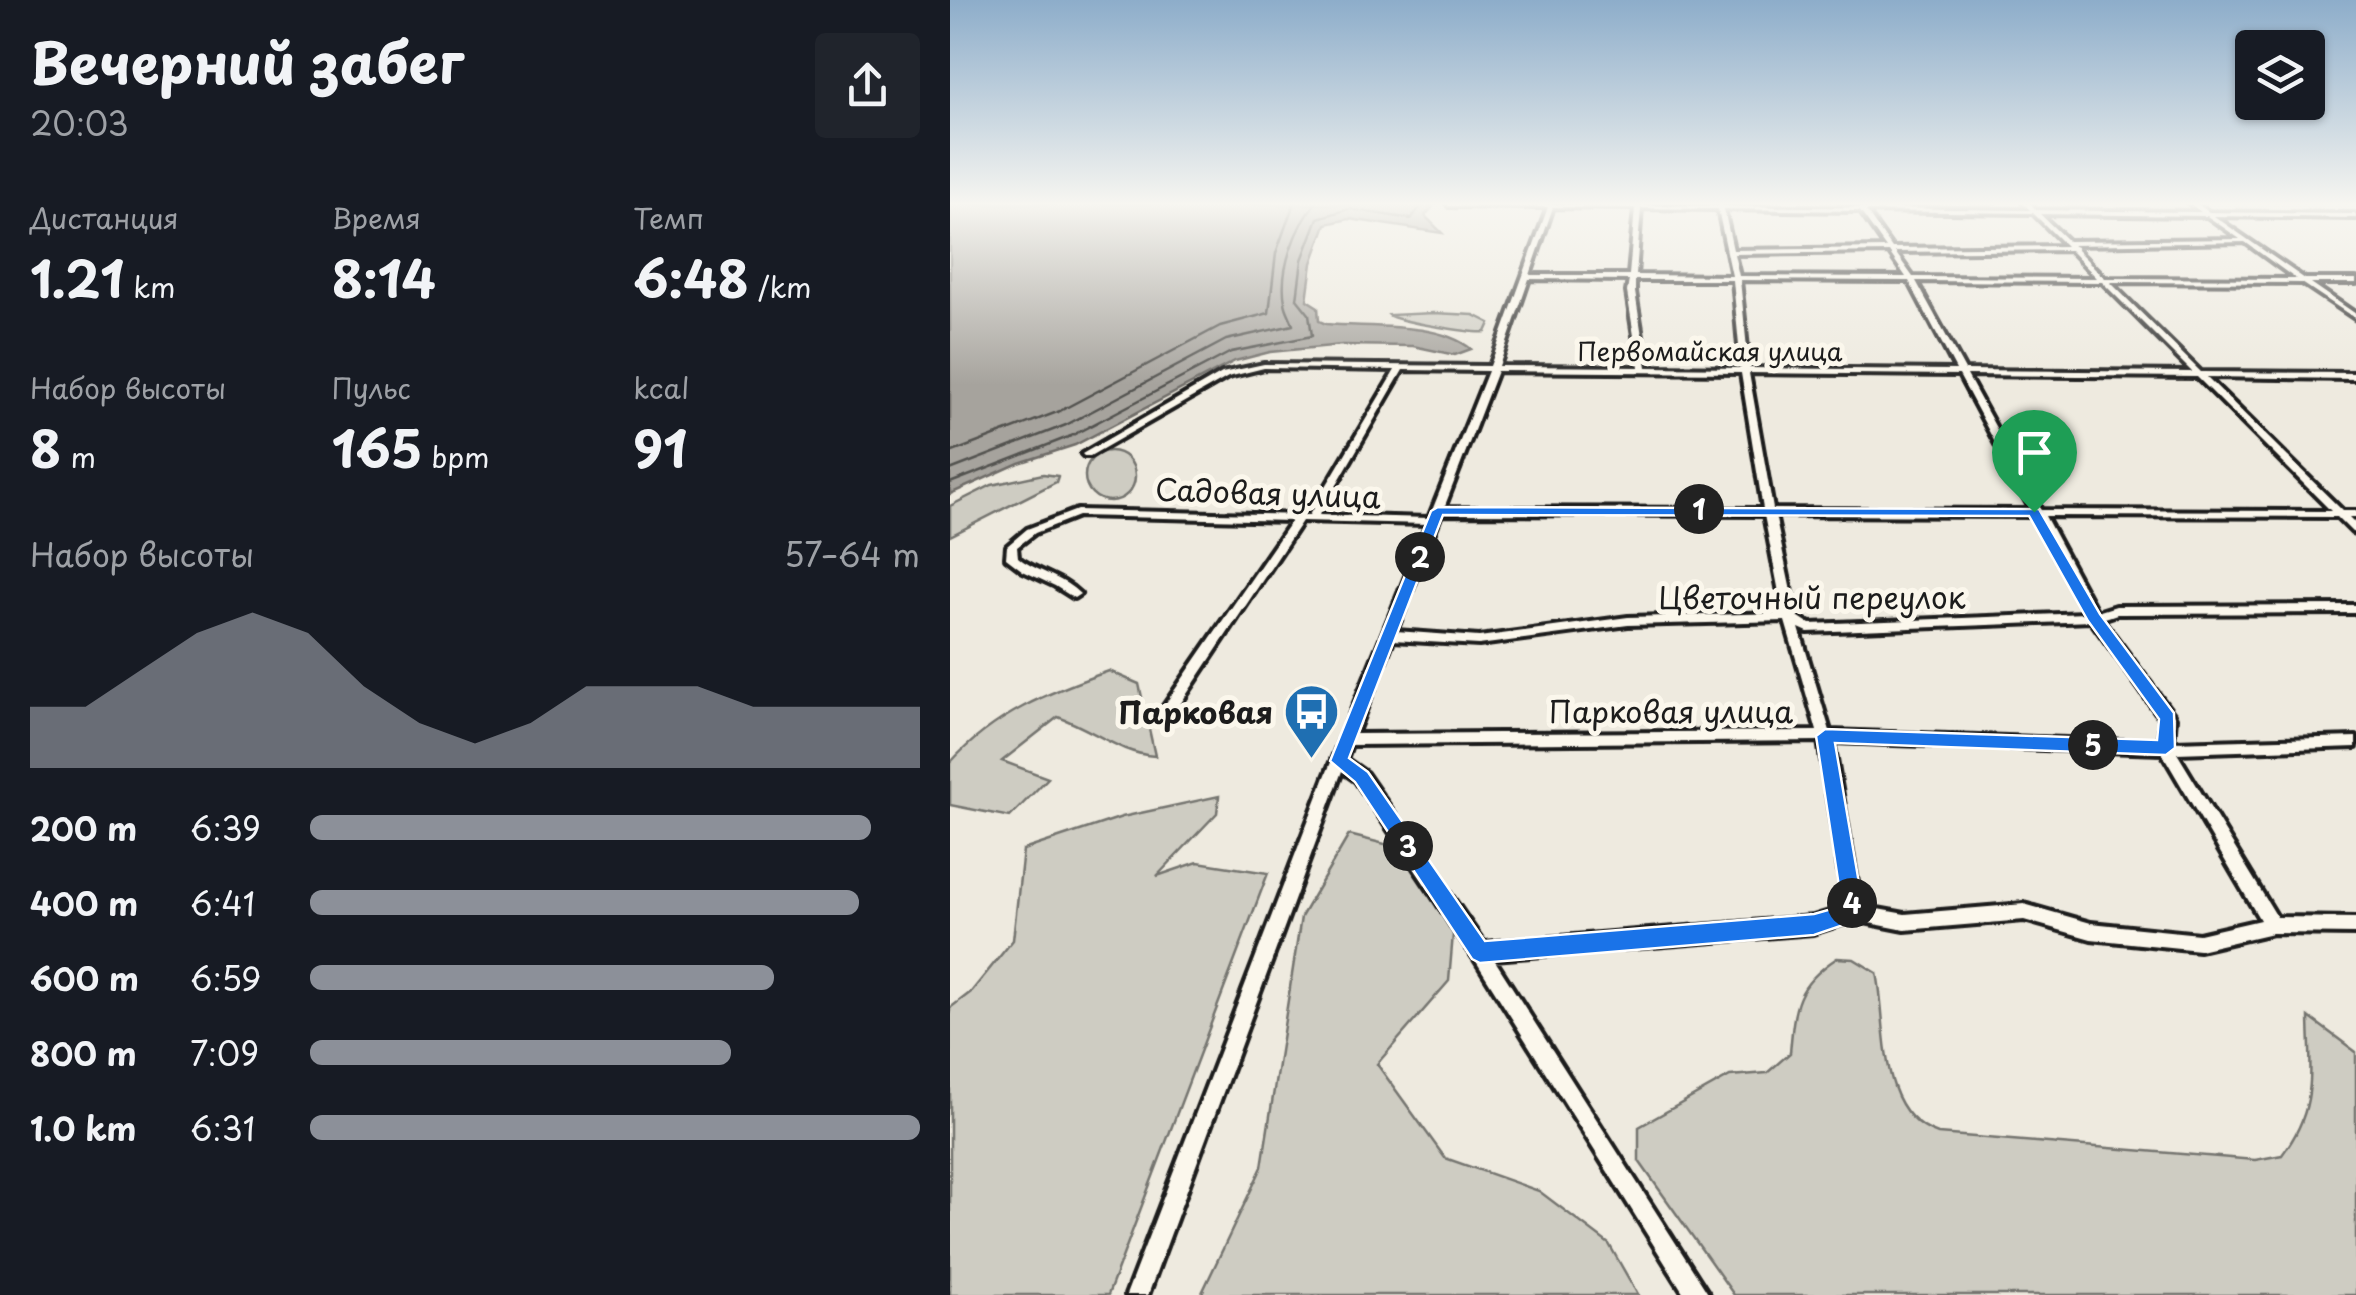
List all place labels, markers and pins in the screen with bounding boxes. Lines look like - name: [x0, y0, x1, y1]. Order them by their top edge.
- pin: [1992, 410, 2077, 513]
- pin: 1: [1674, 484, 1724, 534]
- pin: 2: [1395, 532, 1445, 582]
- bus stop icon: Парковая: [1282, 681, 1342, 760]
- place label: Парковая: [1119, 689, 1273, 734]
- pin: 5: [2068, 720, 2118, 770]
- pin: 3: [1383, 821, 1433, 871]
- pin: 4: [1827, 878, 1877, 928]

